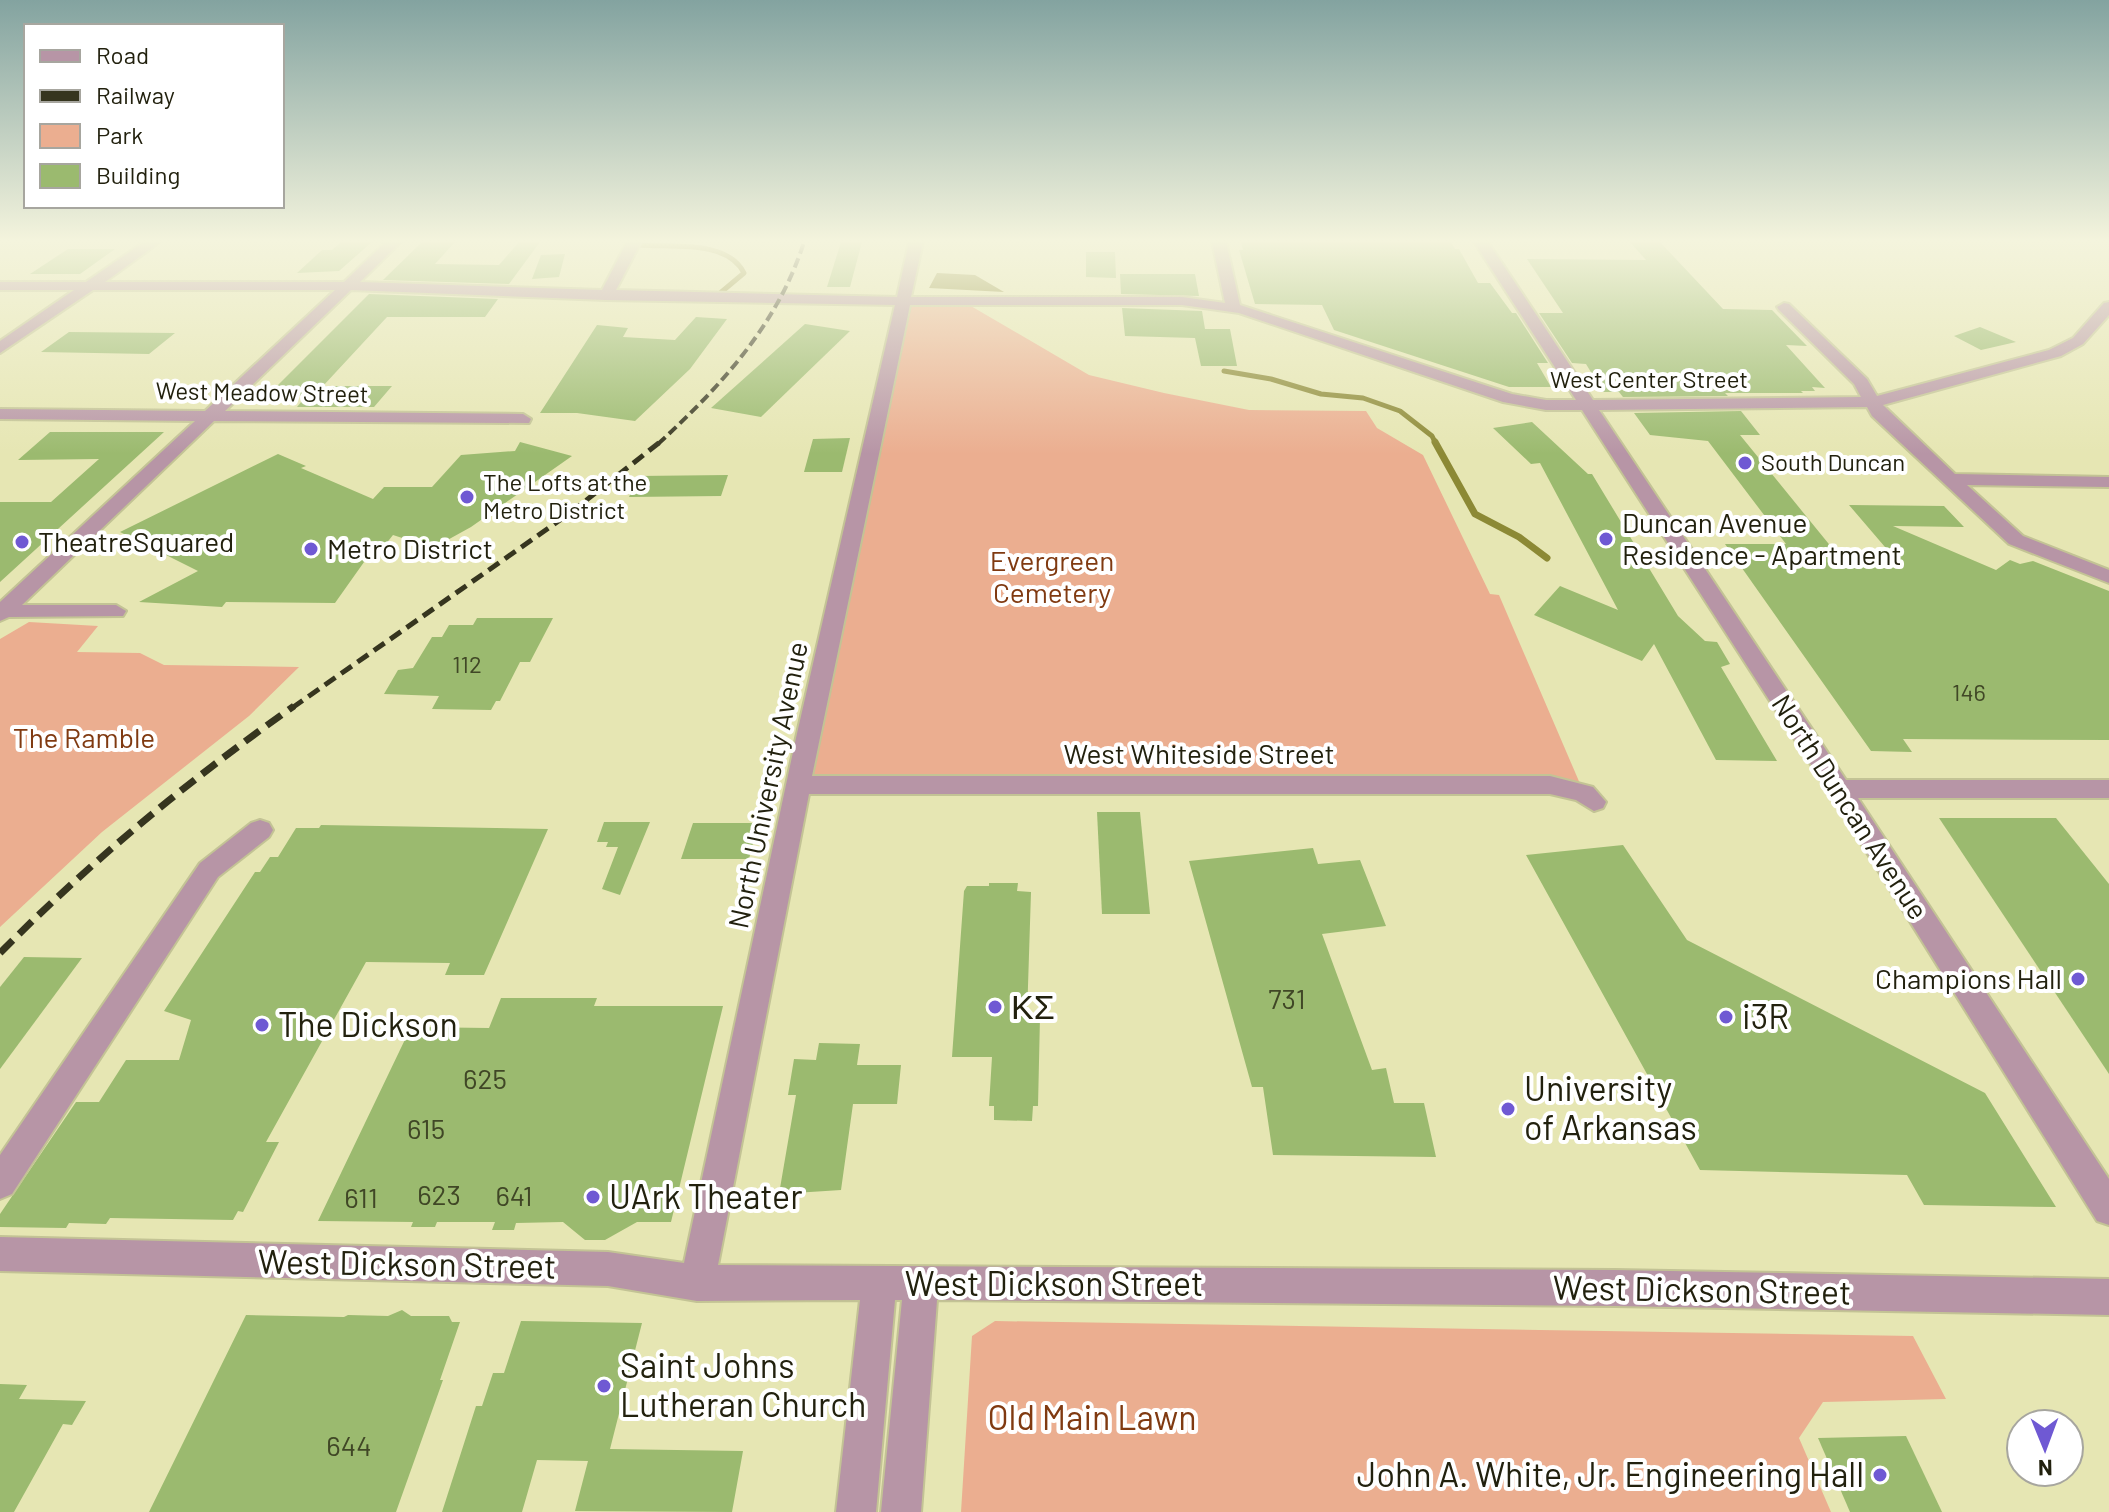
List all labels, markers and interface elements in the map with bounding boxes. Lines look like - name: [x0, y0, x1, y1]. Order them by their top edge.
- legend: [24, 24, 284, 208]
- text: Road: [96, 40, 149, 69]
- text: Railway: [96, 80, 175, 109]
- text: Park: [96, 120, 143, 149]
- text: Building: [96, 160, 180, 189]
- street label: West Center Street: [1550, 364, 1748, 393]
- street label: West Meadow Street: [155, 375, 369, 408]
- place label: South Duncan: [1761, 447, 1905, 476]
- marker: South Duncan: [1736, 454, 1754, 472]
- place label: The Lofts at the Metro District: [483, 467, 647, 524]
- marker: The Lofts at the Metro District: [458, 488, 476, 506]
- place label: Duncan Avenue Residence - Apartment: [1622, 505, 1902, 571]
- place label: TheatreSquared: [38, 524, 234, 558]
- marker: Duncan Avenue Residence - Apartment: [1597, 530, 1615, 548]
- place label: Metro District: [327, 531, 493, 565]
- marker: TheatreSquared: [13, 533, 31, 551]
- marker: Metro District: [302, 540, 320, 558]
- park label: Evergreen Cemetery: [990, 543, 1114, 609]
- street label: North University Avenue: [720, 638, 814, 931]
- house number: 112: [452, 649, 482, 678]
- house number: 146: [1952, 677, 1986, 706]
- street label: North Duncan Avenue: [1765, 688, 1936, 925]
- park label: The Ramble: [13, 720, 155, 754]
- street label: West Whiteside Street: [1063, 736, 1335, 770]
- place label: Champions Hall: [1875, 961, 2062, 995]
- marker: Champions Hall: [2069, 970, 2087, 988]
- house number: 731: [1268, 981, 1306, 1015]
- place label: ΚΣ: [1011, 985, 1055, 1026]
- place label: i3R: [1742, 995, 1789, 1036]
- marker: ΚΣ: [986, 998, 1004, 1016]
- place label: The Dickson: [278, 1003, 458, 1044]
- marker: i3R: [1717, 1008, 1735, 1026]
- marker: The Dickson: [253, 1016, 271, 1034]
- house number: 625: [463, 1061, 507, 1095]
- place label: University of Arkansas: [1524, 1067, 1697, 1147]
- marker: University of Arkansas: [1499, 1100, 1517, 1118]
- house number: 615: [407, 1111, 445, 1145]
- place label: UArk Theater: [609, 1175, 803, 1216]
- house number: 623: [417, 1177, 461, 1211]
- house number: 641: [495, 1178, 533, 1212]
- house number: 611: [344, 1180, 378, 1214]
- marker: UArk Theater: [584, 1188, 602, 1206]
- street label: West Dickson Street: [257, 1239, 557, 1286]
- street label: West Dickson Street: [905, 1262, 1203, 1303]
- street label: West Dickson Street: [1552, 1265, 1852, 1312]
- place label: Saint Johns Lutheran Church: [620, 1344, 866, 1424]
- marker: Saint Johns Lutheran Church: [595, 1377, 613, 1395]
- park label: Old Main Lawn: [987, 1396, 1197, 1437]
- north arrow: [2005, 1408, 2085, 1488]
- house number: 644: [326, 1428, 372, 1462]
- place label: John A. White, Jr. Engineering Hall: [1357, 1453, 1864, 1494]
- text: N: [2038, 1456, 2053, 1482]
- marker: John A. White, Jr. Engineering Hall: [1871, 1466, 1889, 1484]

